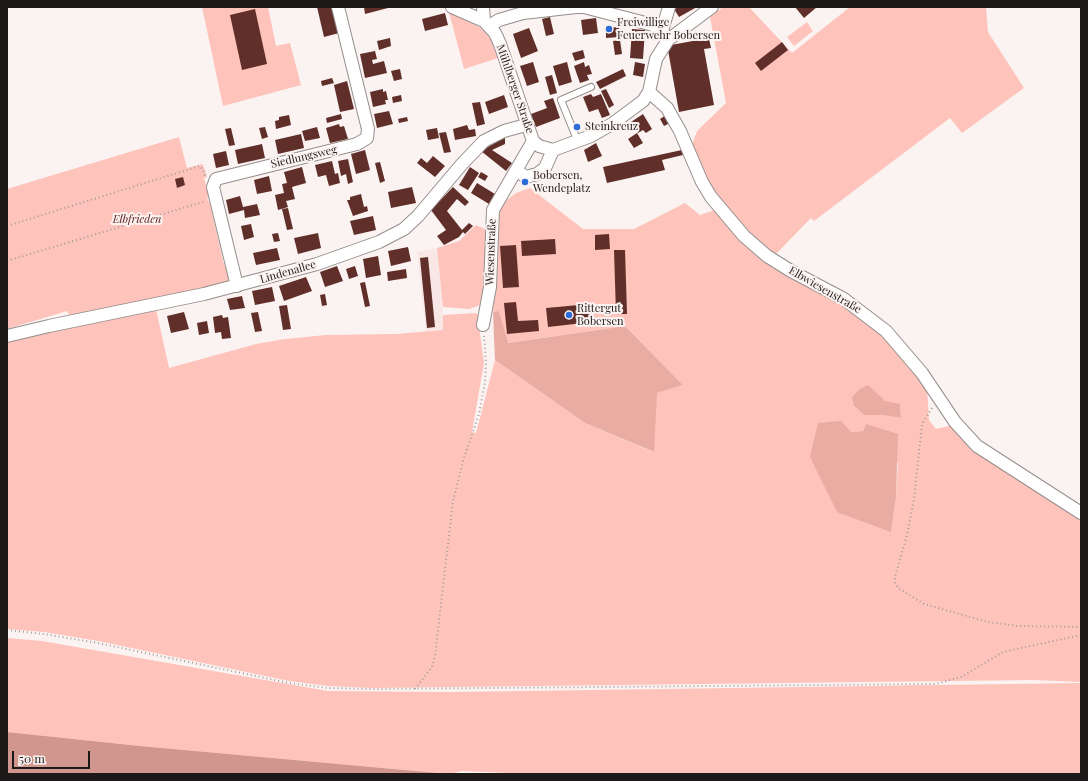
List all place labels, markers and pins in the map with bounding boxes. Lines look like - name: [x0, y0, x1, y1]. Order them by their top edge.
- place label: Freiwillige Feuerwehr Bobersen: [617, 16, 720, 42]
- marker: Freiwillige Feuerwehr Bobersen: [604, 24, 614, 34]
- place label: Steinkreuz: [585, 120, 638, 134]
- marker: Steinkreuz: [572, 122, 582, 132]
- place label: Bobersen, Wendeplatz: [533, 169, 590, 195]
- marker: Bobersen, Wendeplatz: [520, 177, 530, 187]
- place label: Rittergut Bobersen: [577, 302, 624, 328]
- marker: Rittergut Bobersen: [564, 310, 574, 320]

